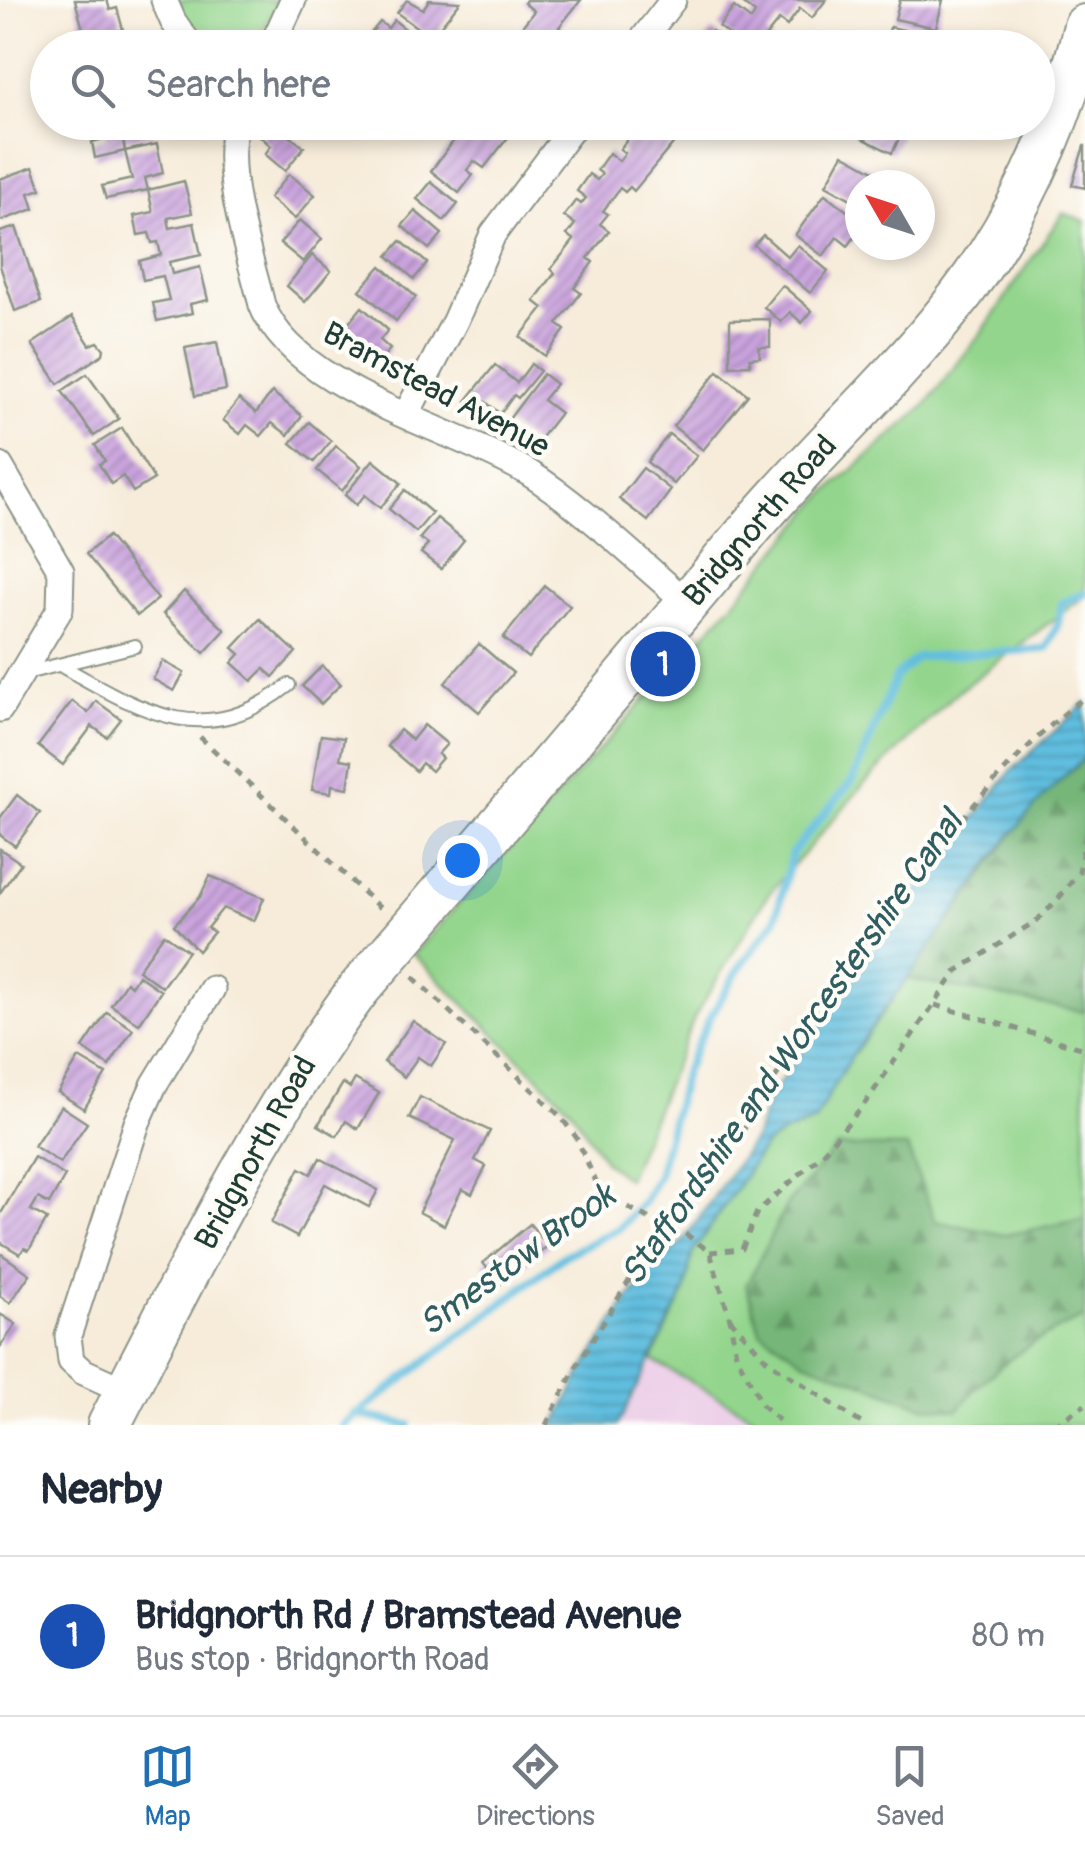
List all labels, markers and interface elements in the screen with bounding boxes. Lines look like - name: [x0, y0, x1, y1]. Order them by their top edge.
- search box: [30, 30, 1055, 140]
- icon: search: [65, 58, 120, 113]
- text: Search here: [145, 61, 331, 109]
- north arrow: [845, 170, 935, 260]
- street label: Bramstead Avenue: [316, 313, 556, 467]
- street label: Bridgnorth Road: [674, 427, 846, 615]
- pin: 1: [630, 626, 696, 702]
- water label: Staffordshire and Worcestershire Canal: [611, 799, 975, 1294]
- your location: [437, 835, 488, 886]
- street label: Bridgnorth Road: [186, 1049, 326, 1257]
- water label: Smestow Brook: [410, 1172, 627, 1346]
- text: Nearby: [40, 1464, 162, 1516]
- text: Bridgnorth Rd / Bramstead Avenue: [135, 1592, 681, 1640]
- text: 1: [66, 1616, 79, 1656]
- text: 80 m: [972, 1616, 1045, 1656]
- text: Bus stop · Bridgnorth Road: [135, 1640, 490, 1680]
- tab: Map: [140, 1739, 195, 1834]
- tab: Directions: [476, 1739, 595, 1834]
- tab: Saved: [875, 1739, 945, 1834]

